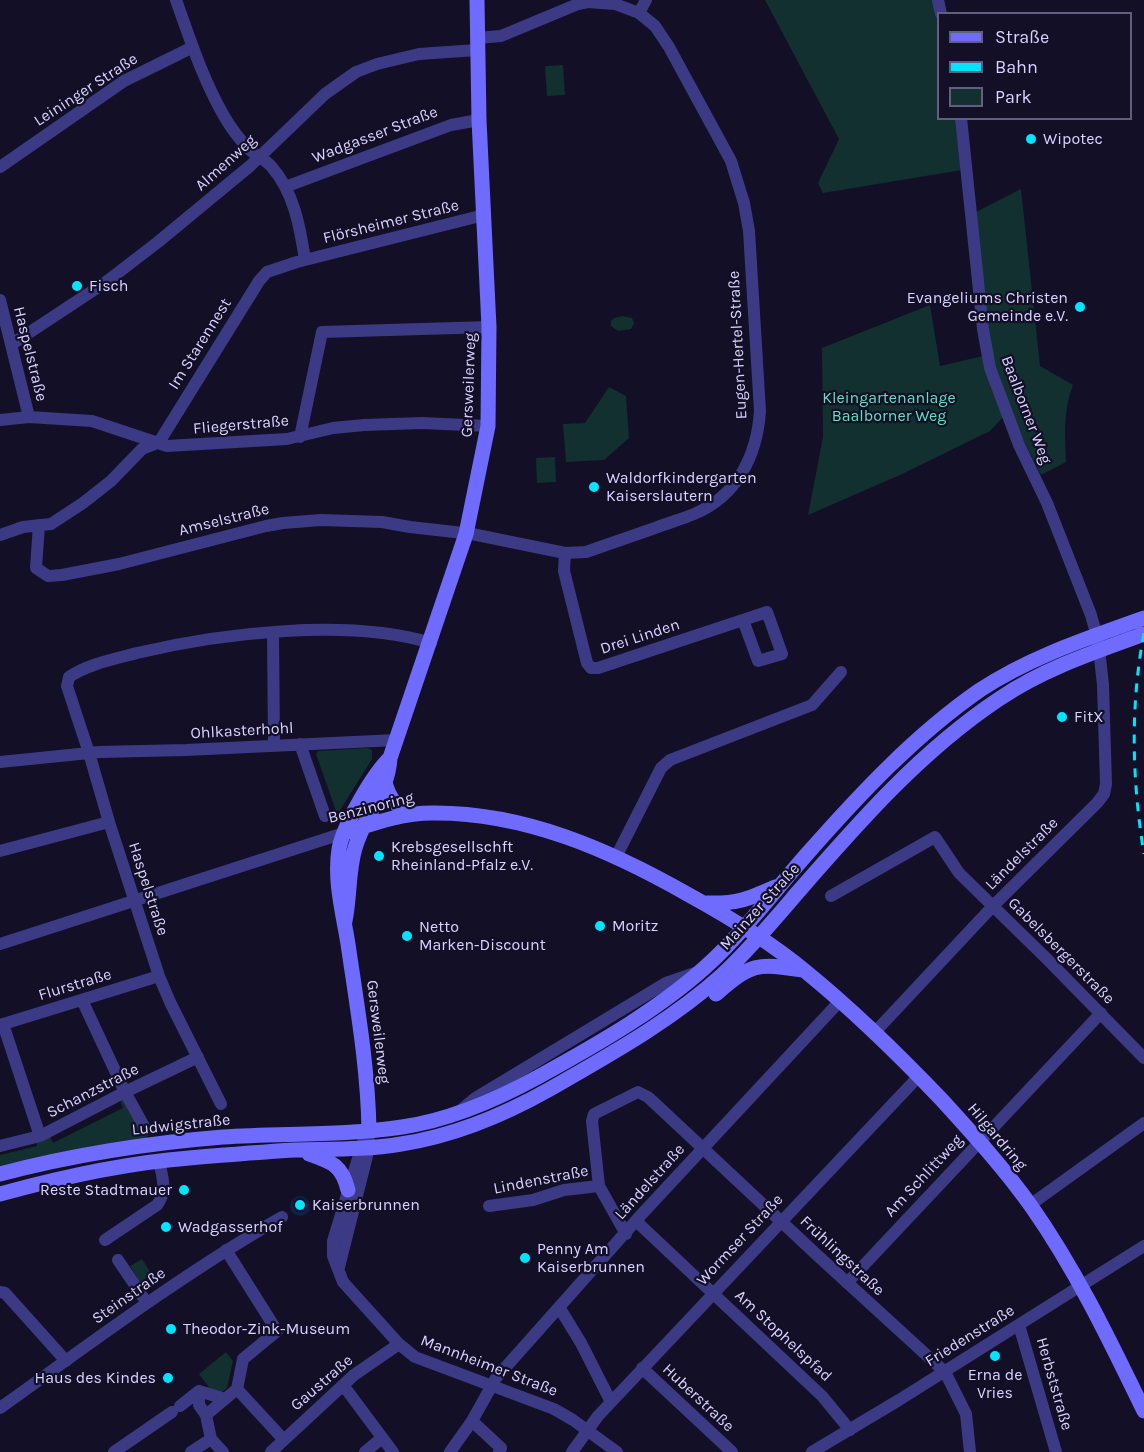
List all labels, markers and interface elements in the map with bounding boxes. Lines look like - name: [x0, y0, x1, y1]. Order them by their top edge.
- legend: [937, 12, 1132, 120]
- text: Straße: [995, 26, 1049, 48]
- street label: Leininger Straße: [31, 49, 141, 131]
- text: Bahn: [995, 56, 1038, 78]
- text: Park: [995, 86, 1032, 108]
- street label: Wadgasser Straße: [310, 102, 440, 168]
- place label: Wipotec: [1043, 129, 1103, 149]
- street label: Almenweg: [192, 131, 260, 195]
- marker: Wipotec: [1024, 132, 1038, 146]
- street label: Flörsheimer Straße: [321, 196, 461, 248]
- street label: Eugen-Hertel-Straße: [725, 270, 751, 420]
- place label: Fisch: [89, 276, 128, 296]
- marker: Fisch: [70, 279, 84, 293]
- place label: Evangeliums Christen Gemeinde e.V.: [907, 288, 1068, 326]
- street label: Im Starennest: [164, 295, 236, 393]
- marker: Evangeliums Christen Gemeinde e.V.: [1073, 300, 1087, 314]
- street label: Haspelstraße: [9, 305, 51, 403]
- street label: Gersweilerweg: [458, 332, 480, 438]
- street label: Baalborner Weg: [997, 353, 1055, 467]
- park label: Kleingartenanlage Baalborner Weg: [822, 388, 956, 426]
- street label: Fliegerstraße: [192, 411, 290, 439]
- place label: Waldorfkindergarten Kaiserslautern: [606, 468, 757, 506]
- marker: Waldorfkindergarten Kaiserslautern: [587, 480, 601, 494]
- street label: Amselstraße: [177, 500, 271, 540]
- street label: Drei Linden: [598, 615, 682, 659]
- place label: FitX: [1074, 707, 1103, 727]
- marker: FitX: [1055, 710, 1069, 724]
- street label: Ohlkasterhohl: [190, 719, 294, 743]
- street label: Benzinoring: [326, 788, 416, 828]
- street label: Ländelstraße: [982, 814, 1062, 894]
- place label: Krebsgesellschft Rheinland-Pfalz e.V.: [391, 837, 533, 875]
- street label: Haspelstraße: [124, 840, 172, 938]
- marker: Krebsgesellschft Rheinland-Pfalz e.V.: [372, 849, 386, 863]
- street label: Mainzer Straße: [716, 860, 804, 954]
- street label: Gabelsbergerstraße: [1004, 894, 1118, 1008]
- place label: Moritz: [612, 916, 658, 936]
- place label: Netto Marken-Discount: [419, 917, 546, 955]
- marker: Moritz: [593, 919, 607, 933]
- marker: Netto Marken-Discount: [400, 929, 414, 943]
- street label: Flurstraße: [36, 965, 114, 1005]
- street label: Gersweilerweg: [362, 979, 394, 1085]
- street label: Schanzstraße: [44, 1060, 142, 1122]
- street label: Hilgardring: [963, 1099, 1031, 1175]
- street label: Ludwigstraße: [131, 1110, 231, 1140]
- street label: Am Schlittweg: [881, 1131, 967, 1221]
- street label: Ländelstraße: [611, 1140, 689, 1224]
- street label: Lindenstraße: [492, 1161, 590, 1199]
- place label: Reste Stadtmauer: [40, 1180, 172, 1200]
- marker: Reste Stadtmauer: [177, 1183, 191, 1197]
- street label: Wormser Straße: [693, 1190, 787, 1290]
- place label: Kaiserbrunnen: [312, 1195, 420, 1215]
- marker: Kaiserbrunnen: [293, 1198, 307, 1212]
- street label: Frühlingstraße: [796, 1212, 888, 1300]
- place label: Wadgasserhof: [178, 1217, 283, 1237]
- marker: Wadgasserhof: [159, 1220, 173, 1234]
- place label: Penny Am Kaiserbrunnen: [537, 1239, 645, 1277]
- marker: Penny Am Kaiserbrunnen: [518, 1251, 532, 1265]
- street label: Steinstraße: [89, 1264, 169, 1328]
- street label: Am Stophelspfad: [731, 1286, 835, 1386]
- street label: Friedenstraße: [922, 1301, 1018, 1371]
- place label: Theodor-Zink-Museum: [183, 1319, 350, 1339]
- marker: Theodor-Zink-Museum: [164, 1322, 178, 1336]
- street label: Mannheimer Straße: [418, 1331, 560, 1401]
- street label: Herbststraße: [1032, 1335, 1076, 1433]
- marker: Erna de Vries: [988, 1349, 1002, 1363]
- street label: Gaustraße: [287, 1351, 357, 1415]
- street label: Huberstraße: [658, 1360, 738, 1436]
- place label: Erna de Vries: [968, 1365, 1022, 1403]
- place label: Haus des Kindes: [34, 1368, 156, 1388]
- marker: Haus des Kindes: [161, 1371, 175, 1385]

